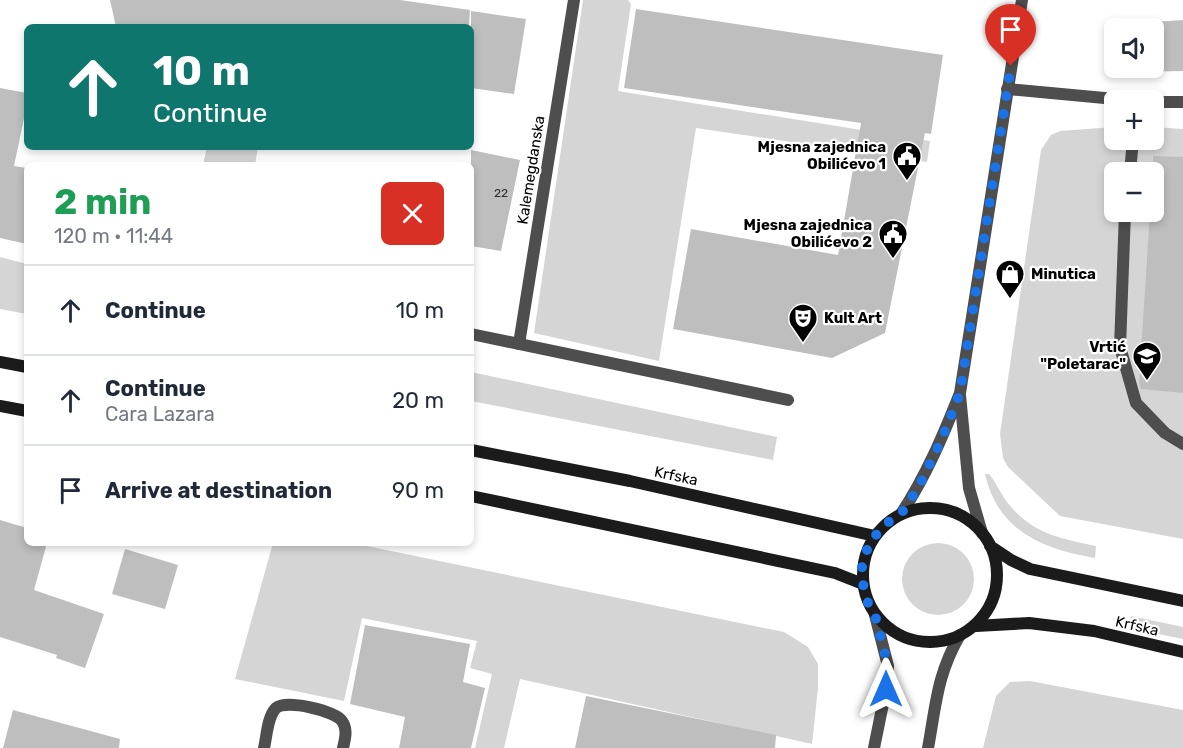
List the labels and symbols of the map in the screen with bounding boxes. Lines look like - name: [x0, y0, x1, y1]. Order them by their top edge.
- pin: [985, 4, 1036, 66]
- street label: Kalemegdanska: [514, 114, 548, 226]
- place label: Mjesna zajednica Obilićevo 1: [758, 138, 886, 173]
- public building icon: Mjesna zajednica Obilićevo 1: [891, 140, 923, 182]
- house number: 22: [494, 186, 508, 200]
- place label: Mjesna zajednica Obilićevo 2: [744, 216, 872, 251]
- public building icon: Mjesna zajednica Obilićevo 2: [877, 218, 909, 260]
- shop icon: Minutica: [994, 258, 1026, 300]
- place label: Minutica: [1031, 265, 1096, 283]
- theatre icon: Kult Art: [787, 302, 819, 344]
- place label: Kult Art: [824, 309, 882, 327]
- place label: Vrtić "Poletarac": [1040, 338, 1126, 373]
- school or university icon: Vrtić "Poletarac": [1131, 340, 1163, 382]
- street label: Krfska: [653, 463, 699, 489]
- street label: Krfska: [1114, 612, 1160, 640]
- position arrow: [854, 657, 918, 721]

